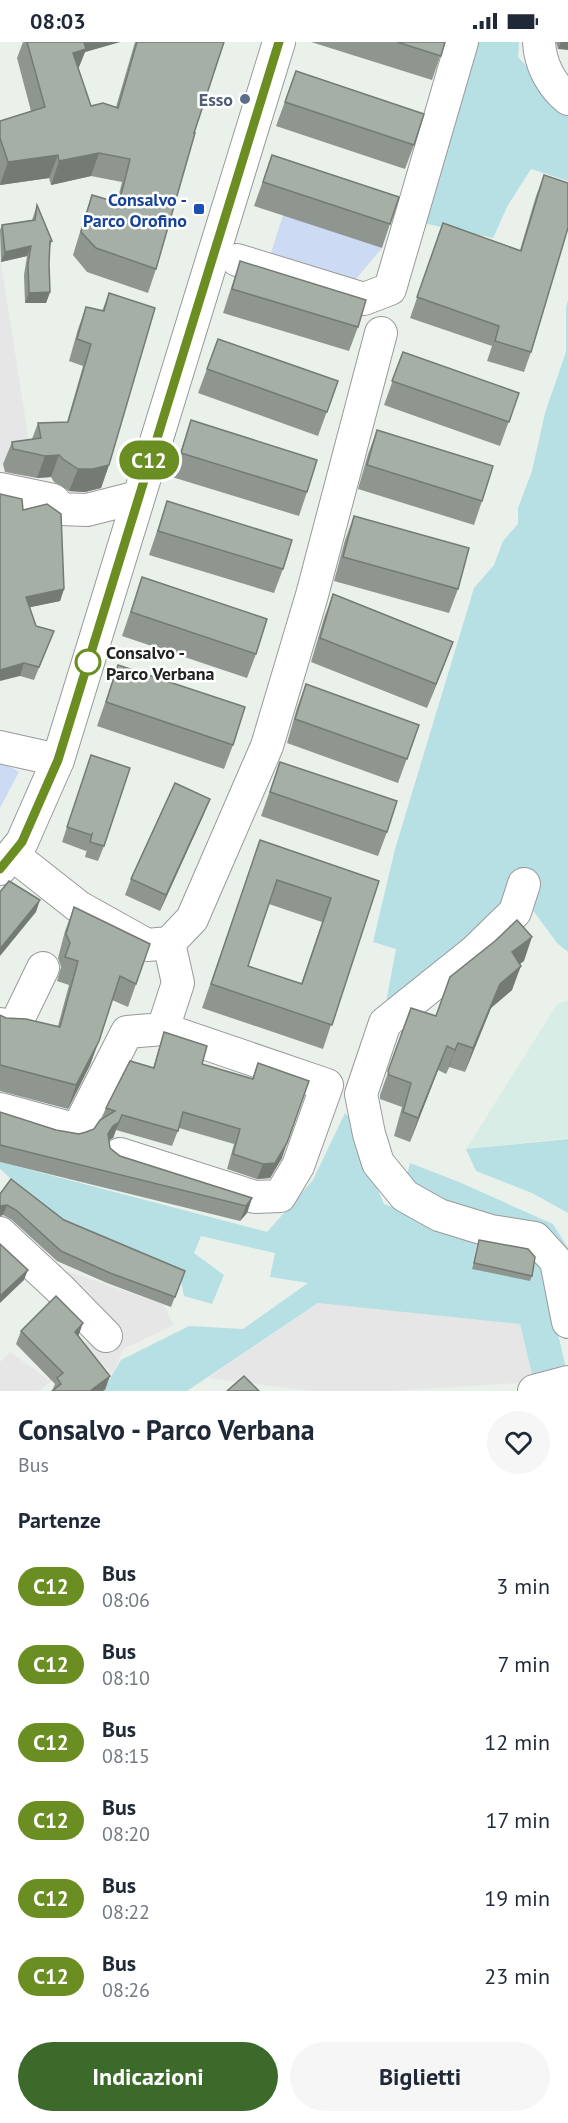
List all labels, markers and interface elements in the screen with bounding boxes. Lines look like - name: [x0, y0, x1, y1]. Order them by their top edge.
- text: 08:03: [30, 7, 86, 35]
- place label: Esso: [199, 88, 233, 111]
- marker: Esso: [238, 92, 252, 106]
- place label: Consalvo - Parco Orofino: [83, 188, 187, 232]
- marker: Consalvo - Parco Orofino: [192, 202, 206, 216]
- line badge: C12: [114, 440, 184, 480]
- text: C12: [131, 447, 167, 474]
- place label: Consalvo - Parco Verbana: [106, 641, 215, 685]
- marker: Consalvo - Parco Verbana: [75, 649, 101, 675]
- text: Consalvo - Parco Verbana: [18, 1411, 315, 1448]
- button: heart: [487, 1411, 550, 1474]
- text: Bus: [18, 1452, 49, 1478]
- text: Partenze: [18, 1506, 101, 1534]
- text: Bus: [102, 1559, 136, 1587]
- text: 3 min: [496, 1572, 550, 1600]
- text: C12: [33, 1573, 69, 1600]
- text: 08:06: [102, 1587, 150, 1613]
- text: Bus: [102, 1637, 136, 1665]
- text: 7 min: [498, 1650, 550, 1678]
- text: C12: [33, 1651, 69, 1678]
- text: 08:10: [102, 1665, 150, 1691]
- text: Bus: [102, 1715, 136, 1743]
- text: 12 min: [484, 1728, 550, 1756]
- text: C12: [33, 1729, 69, 1756]
- text: 08:15: [102, 1743, 150, 1769]
- text: Bus: [102, 1793, 136, 1821]
- text: 17 min: [486, 1806, 550, 1834]
- text: C12: [33, 1807, 69, 1834]
- text: 08:20: [102, 1821, 150, 1847]
- text: Bus: [102, 1871, 136, 1899]
- text: 19 min: [484, 1884, 550, 1912]
- text: C12: [33, 1885, 69, 1912]
- text: 08:22: [102, 1899, 150, 1925]
- text: Bus: [102, 1949, 136, 1977]
- text: 23 min: [484, 1962, 550, 1990]
- text: C12: [33, 1963, 69, 1990]
- text: 08:26: [102, 1977, 150, 2003]
- button: Indicazioni: [18, 2042, 278, 2111]
- button: Biglietti: [290, 2042, 550, 2111]

